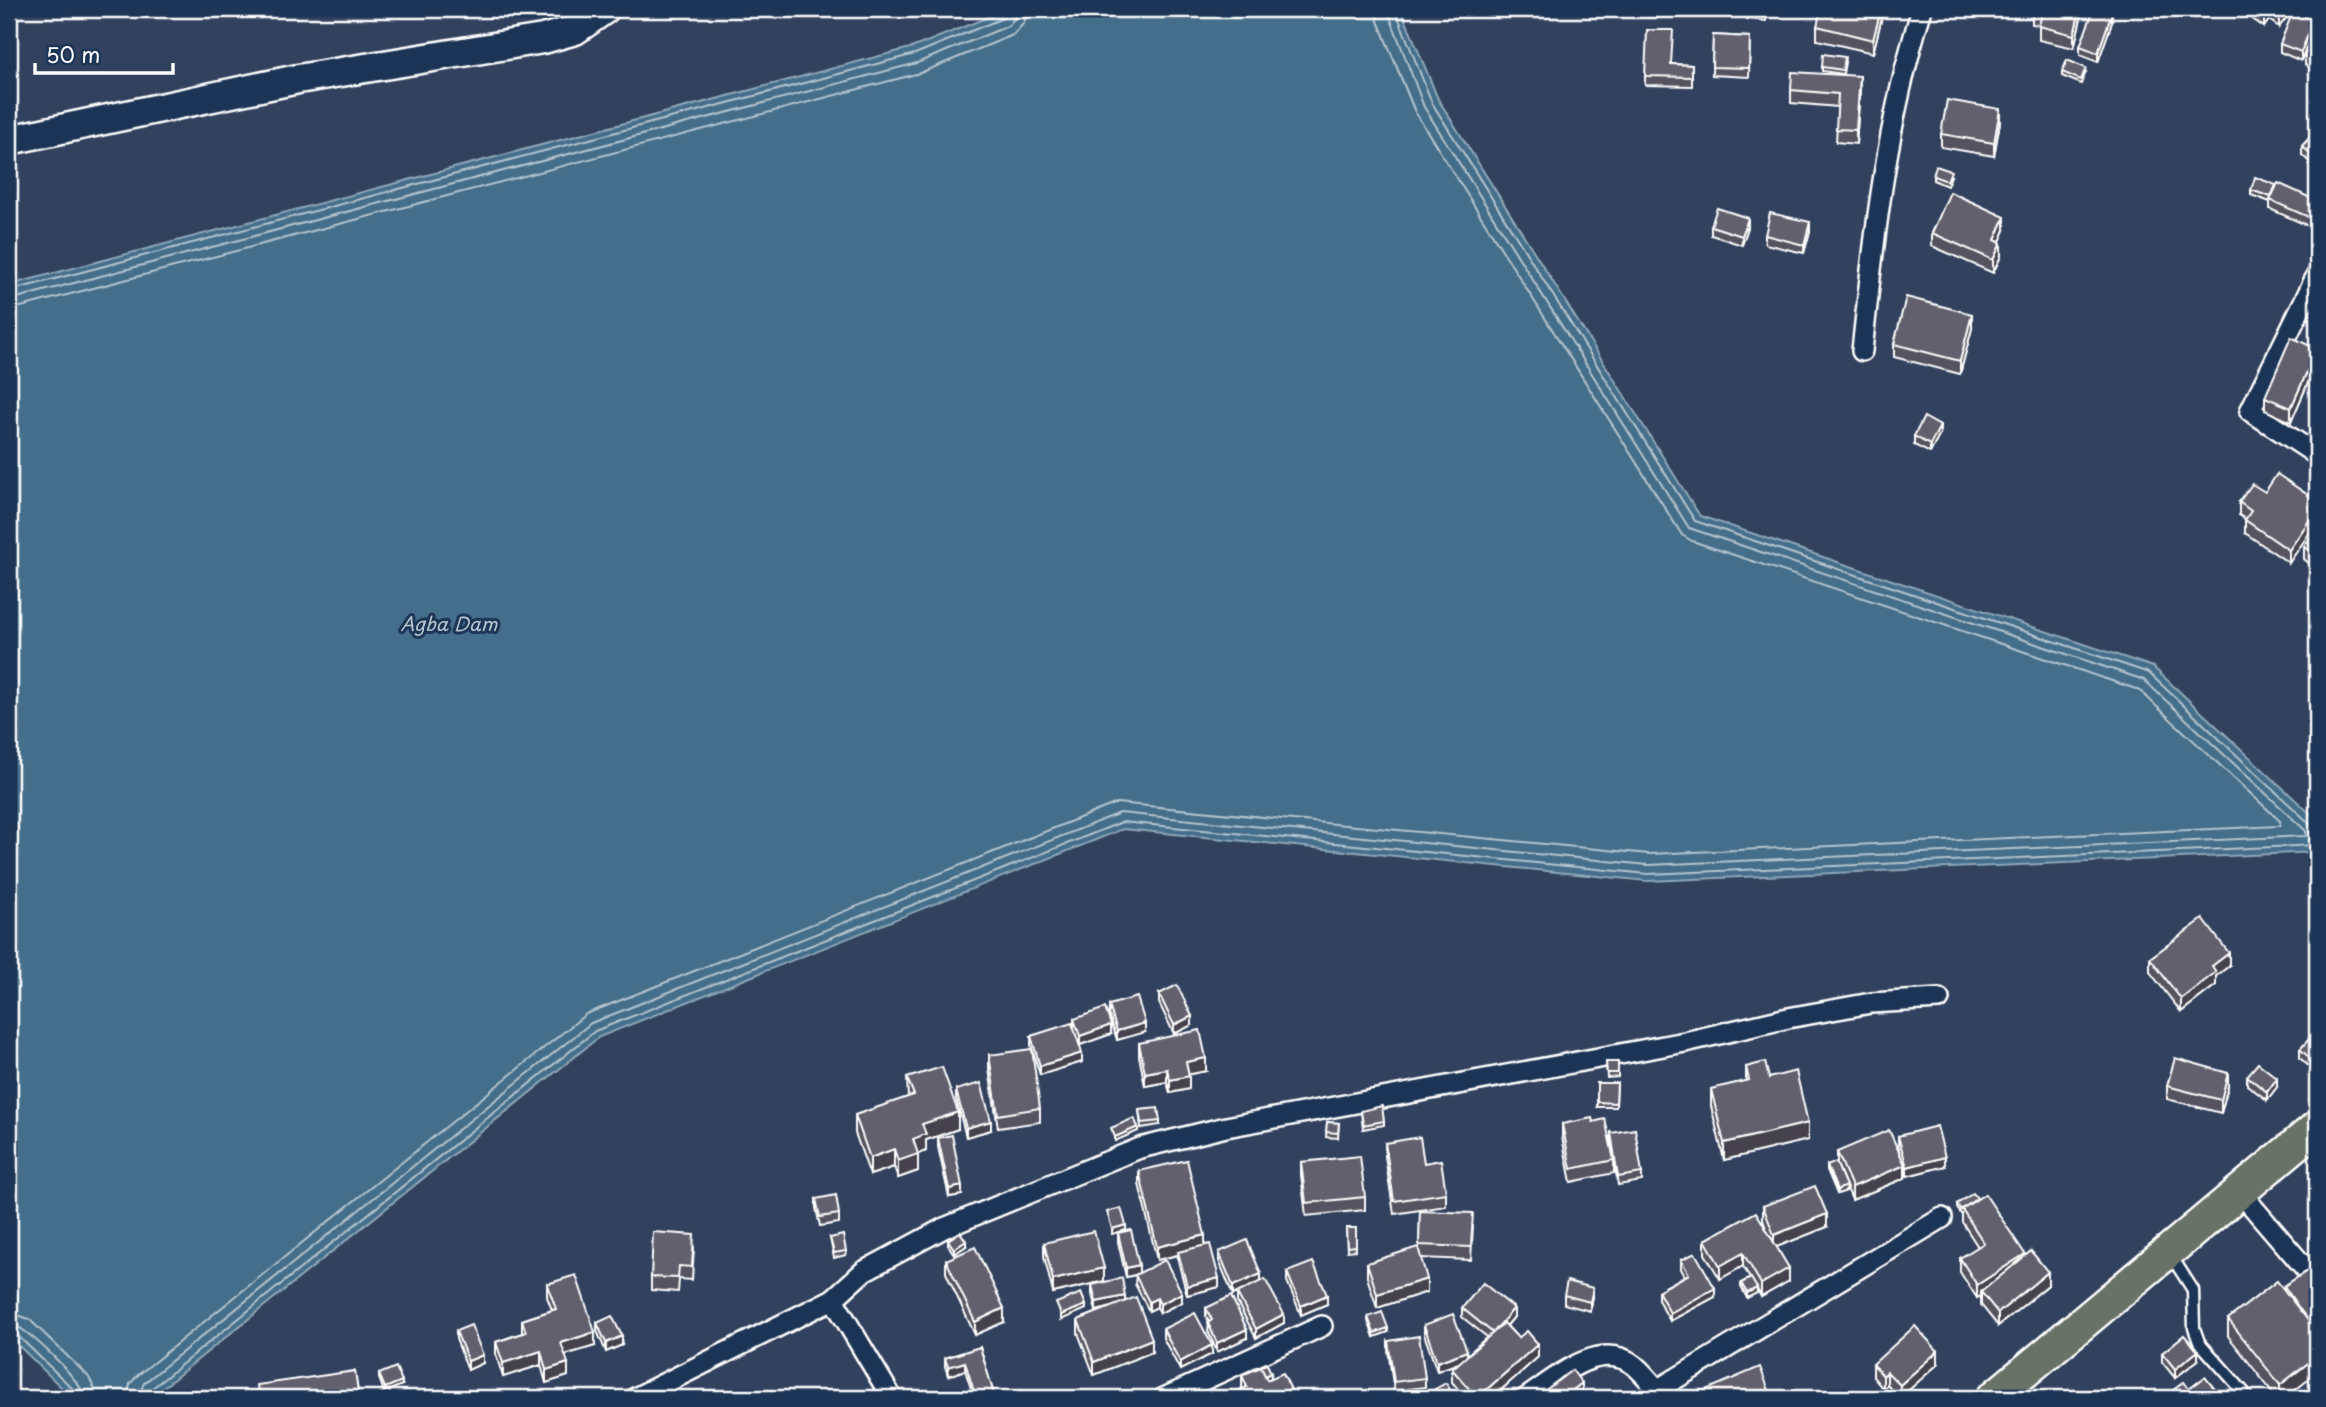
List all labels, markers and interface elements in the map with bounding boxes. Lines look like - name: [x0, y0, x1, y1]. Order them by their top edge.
- scale bar: [35, 32, 173, 76]
- text: 50 m: [46, 38, 100, 70]
- water label: Agba Dam: [401, 609, 499, 637]

